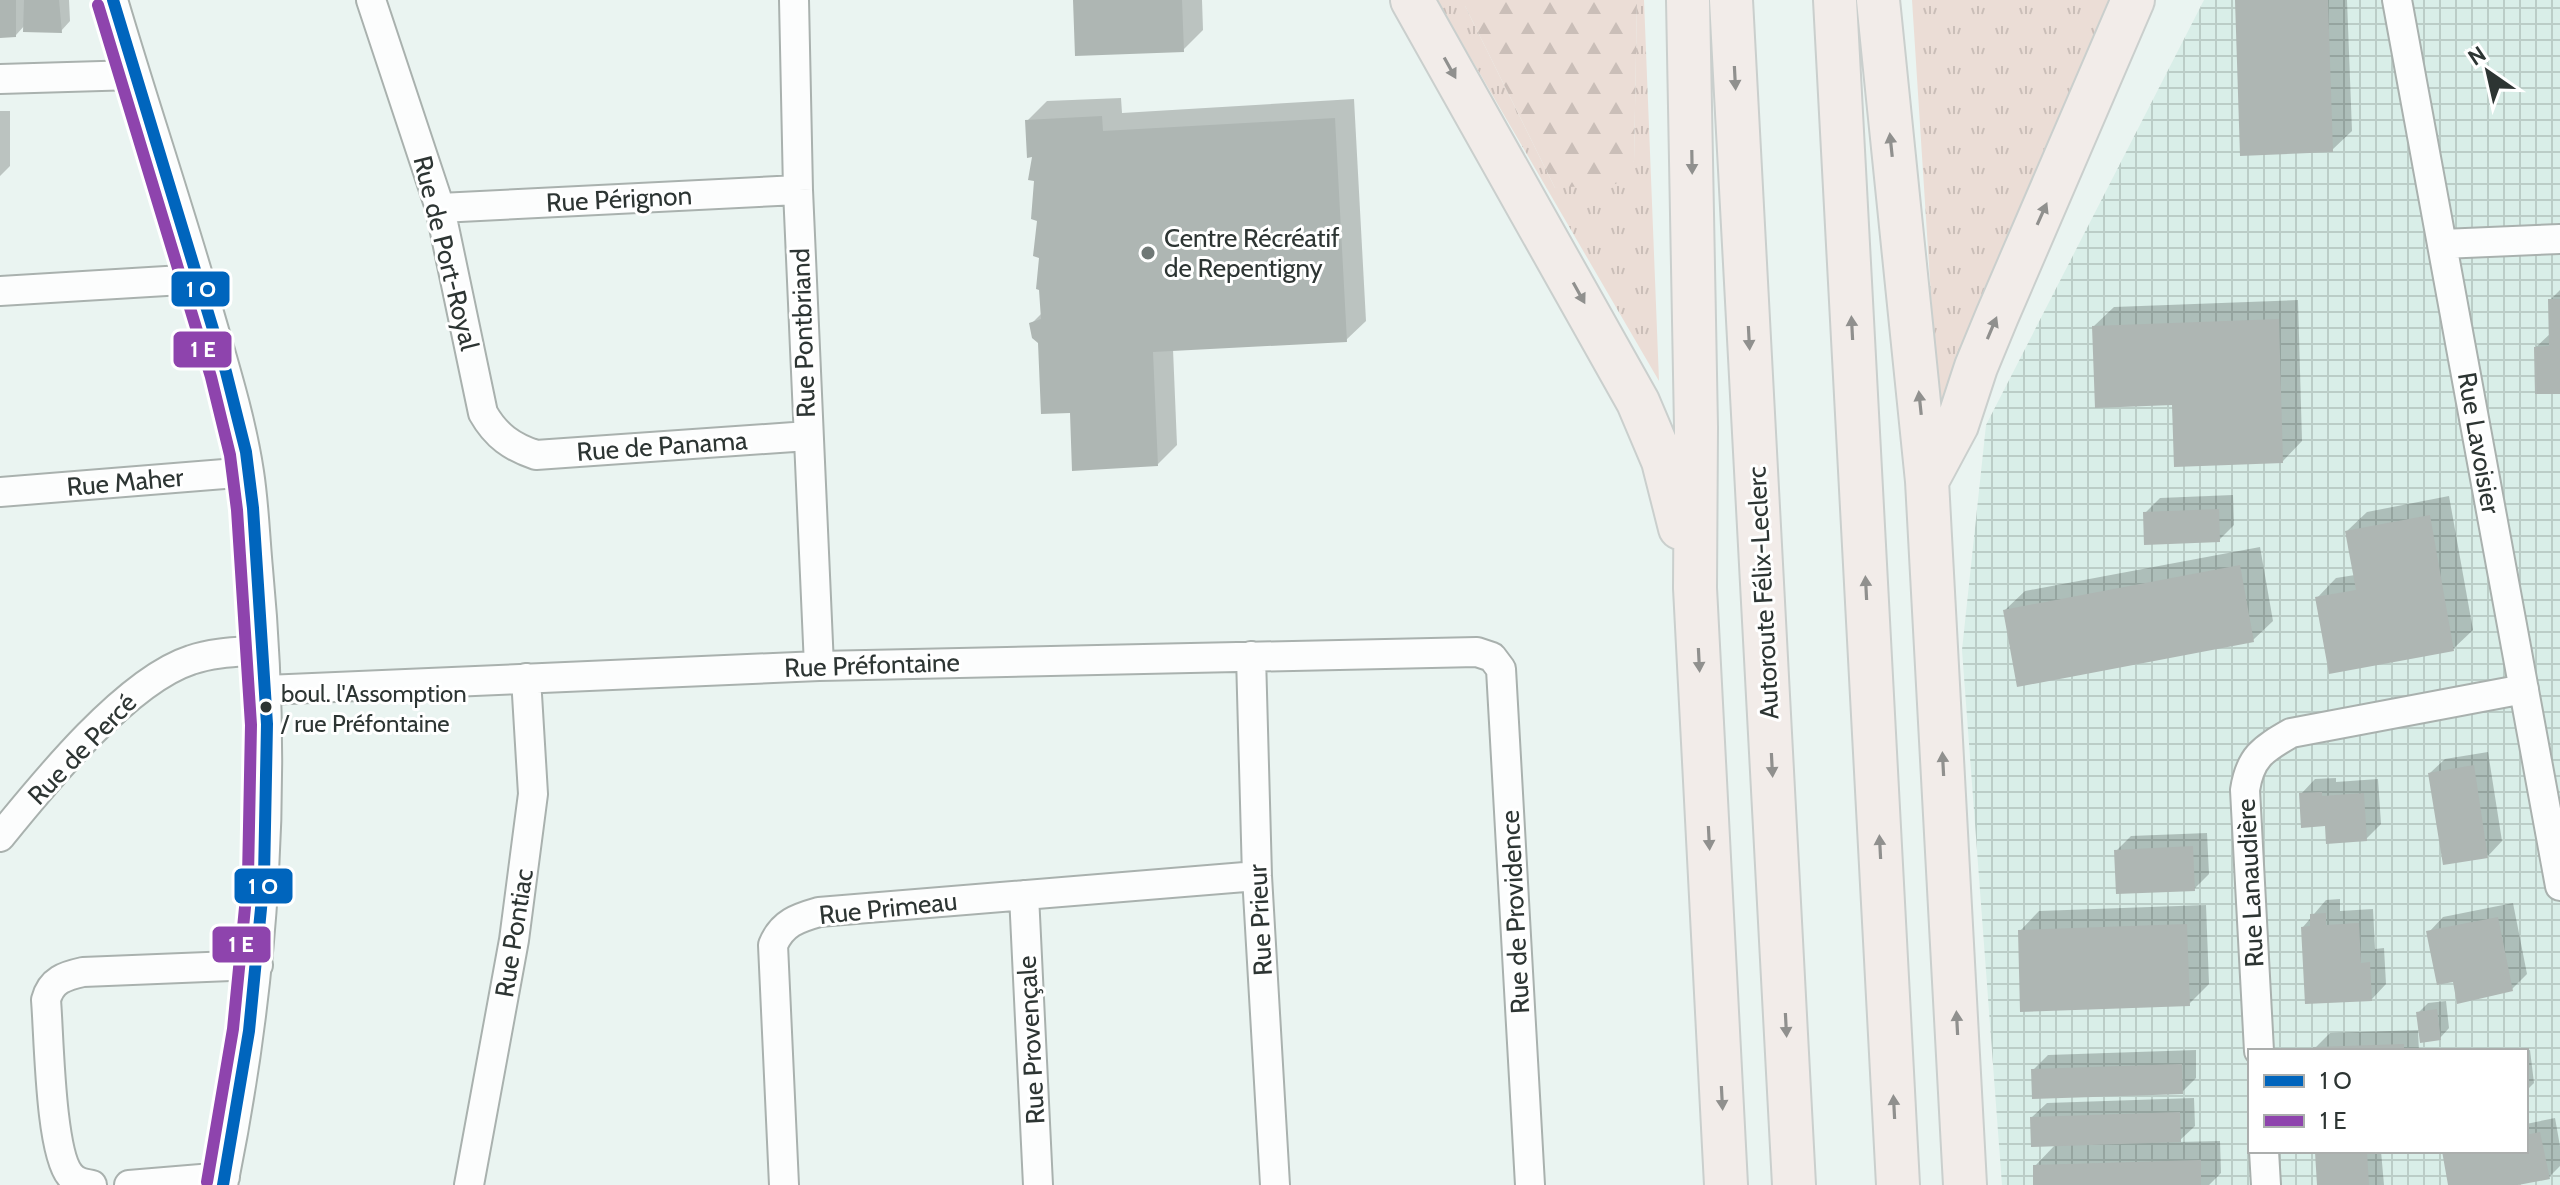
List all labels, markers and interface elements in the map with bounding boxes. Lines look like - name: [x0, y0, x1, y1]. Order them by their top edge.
- north arrow: [2448, 32, 2528, 112]
- text: N: [2463, 40, 2491, 71]
- one-way arrow: [1443, 57, 1457, 79]
- one-way arrow: [1729, 66, 1742, 91]
- one-way arrow: [1885, 132, 1898, 157]
- one-way arrow: [1686, 150, 1698, 175]
- street label: Rue de Port-Royal: [406, 152, 486, 354]
- street label: Rue Pérignon: [545, 179, 693, 219]
- one-way arrow: [2035, 202, 2048, 225]
- place label: Centre Récréatif de Repentigny: [1164, 222, 1340, 284]
- marker: Centre Récréatif de Repentigny: [1139, 244, 1157, 262]
- street label: Rue Pontbriand: [784, 248, 822, 418]
- line badge: 1 O: [170, 270, 231, 308]
- text: 1 O: [186, 276, 216, 303]
- one-way arrow: [1573, 282, 1586, 305]
- one-way arrow: [1846, 315, 1859, 340]
- one-way arrow: [1986, 316, 1999, 340]
- one-way arrow: [1743, 325, 1756, 350]
- line badge: 1 E: [172, 330, 233, 369]
- text: 1 E: [190, 336, 216, 363]
- street label: Rue Lavoisier: [2451, 370, 2507, 517]
- one-way arrow: [1913, 390, 1926, 415]
- street label: Rue de Panama: [576, 424, 749, 468]
- street label: Rue Maher: [65, 461, 186, 503]
- street label: Autoroute Félix-Leclerc: [1740, 465, 1786, 720]
- one-way arrow: [1859, 575, 1872, 600]
- street label: Rue Préfontaine: [784, 646, 960, 684]
- one-way arrow: [1693, 648, 1706, 673]
- place label: boul. l'Assomption / rue Préfontaine: [280, 679, 467, 738]
- street label: Rue de Percé: [21, 687, 143, 811]
- marker: boul. l'Assomption / rue Préfontaine: [258, 699, 274, 715]
- one-way arrow: [1936, 751, 1949, 776]
- one-way arrow: [1766, 753, 1779, 778]
- street label: Rue Lanaudière: [2230, 798, 2270, 968]
- street label: Rue de Providence: [1494, 809, 1536, 1015]
- one-way arrow: [1703, 826, 1716, 851]
- one-way arrow: [1873, 835, 1886, 860]
- street label: Rue Prieur: [1241, 863, 1279, 977]
- street label: Rue Pontiac: [488, 866, 540, 1000]
- line badge: 1 O: [233, 867, 294, 905]
- text: 1 O: [248, 873, 278, 900]
- street label: Rue Primeau: [817, 885, 959, 931]
- line badge: 1 E: [211, 925, 272, 964]
- text: 1 E: [228, 931, 254, 958]
- street label: Rue Provençale: [1011, 955, 1051, 1125]
- one-way arrow: [1950, 1010, 1963, 1035]
- one-way arrow: [1780, 1013, 1793, 1038]
- legend: [2248, 1049, 2528, 1153]
- text: 1 O: [2320, 1066, 2352, 1095]
- one-way arrow: [1715, 1086, 1728, 1111]
- one-way arrow: [1887, 1094, 1900, 1119]
- text: 1 E: [2320, 1106, 2347, 1135]

